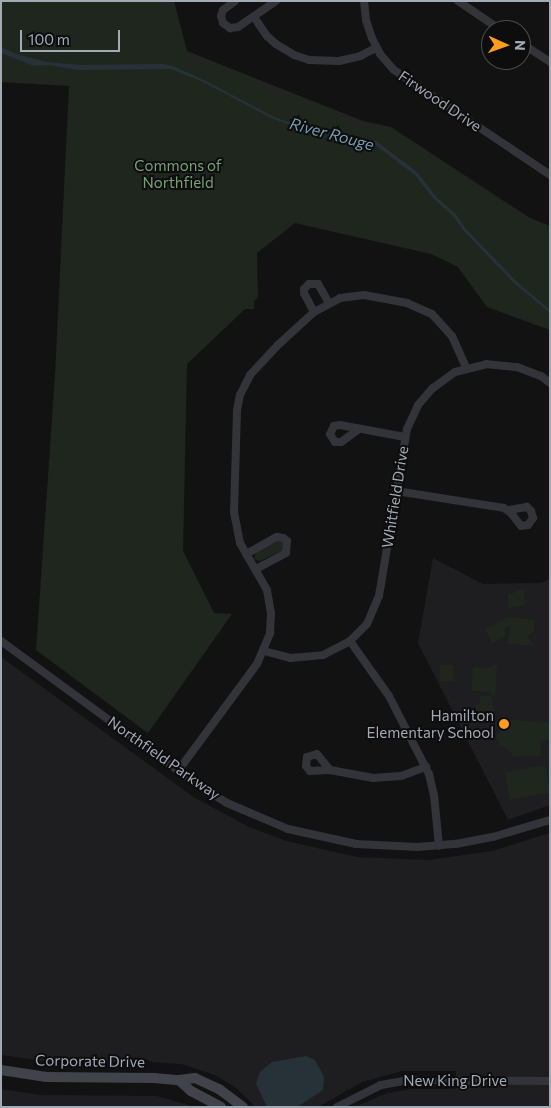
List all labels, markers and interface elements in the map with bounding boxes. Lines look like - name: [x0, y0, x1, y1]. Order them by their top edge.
- scale bar: [22, 20, 122, 52]
- north arrow: [481, 20, 531, 70]
- text: 100 m: [28, 30, 70, 48]
- text: N: [512, 40, 529, 51]
- street label: Firwood Drive: [395, 67, 485, 135]
- water label: River Rouge: [288, 114, 376, 154]
- park label: Commons of Northfield: [134, 156, 222, 191]
- street label: Whitfield Drive: [378, 445, 412, 549]
- place label: Hamilton Elementary School: [367, 706, 494, 741]
- street label: Northfield Parkway: [104, 713, 224, 803]
- marker: Hamilton Elementary School: [498, 718, 510, 730]
- street label: Corporate Drive: [35, 1051, 145, 1071]
- street label: New King Drive: [403, 1072, 507, 1090]

